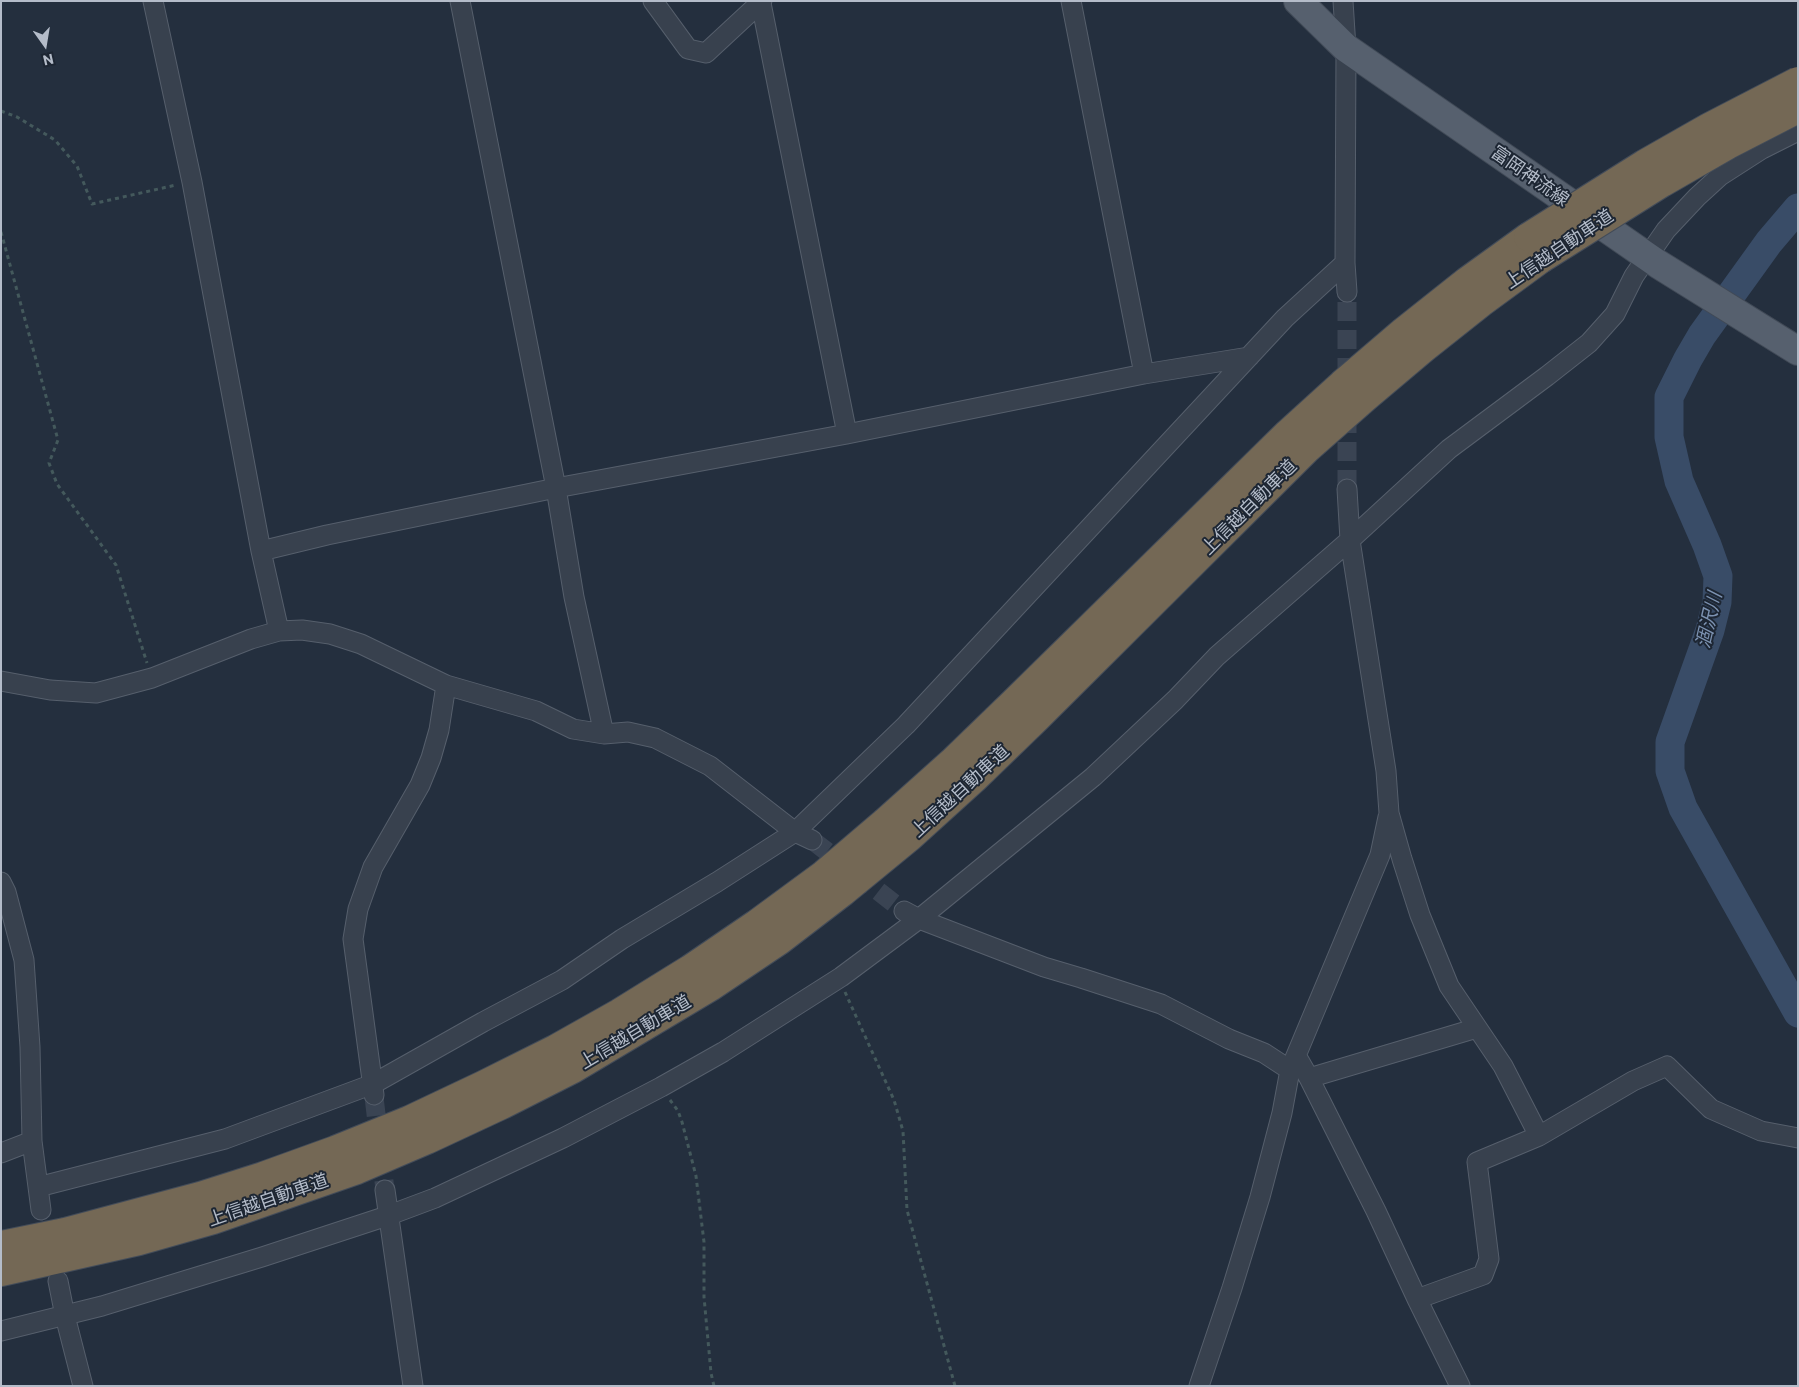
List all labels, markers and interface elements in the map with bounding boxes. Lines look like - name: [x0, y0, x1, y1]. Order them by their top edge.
- north arrow: [20, 20, 70, 70]
- text: N: [41, 51, 56, 70]
- street label: 富岡神流線: [1487, 141, 1573, 211]
- street label: 上信越自動車道: [1501, 205, 1617, 293]
- street label: 上信越自動車道: [1197, 455, 1301, 559]
- water label: 涸沢川: [1691, 590, 1727, 650]
- street label: 上信越自動車道: [907, 740, 1013, 842]
- street label: 上信越自動車道: [575, 990, 695, 1074]
- street label: 上信越自動車道: [205, 1169, 331, 1231]

